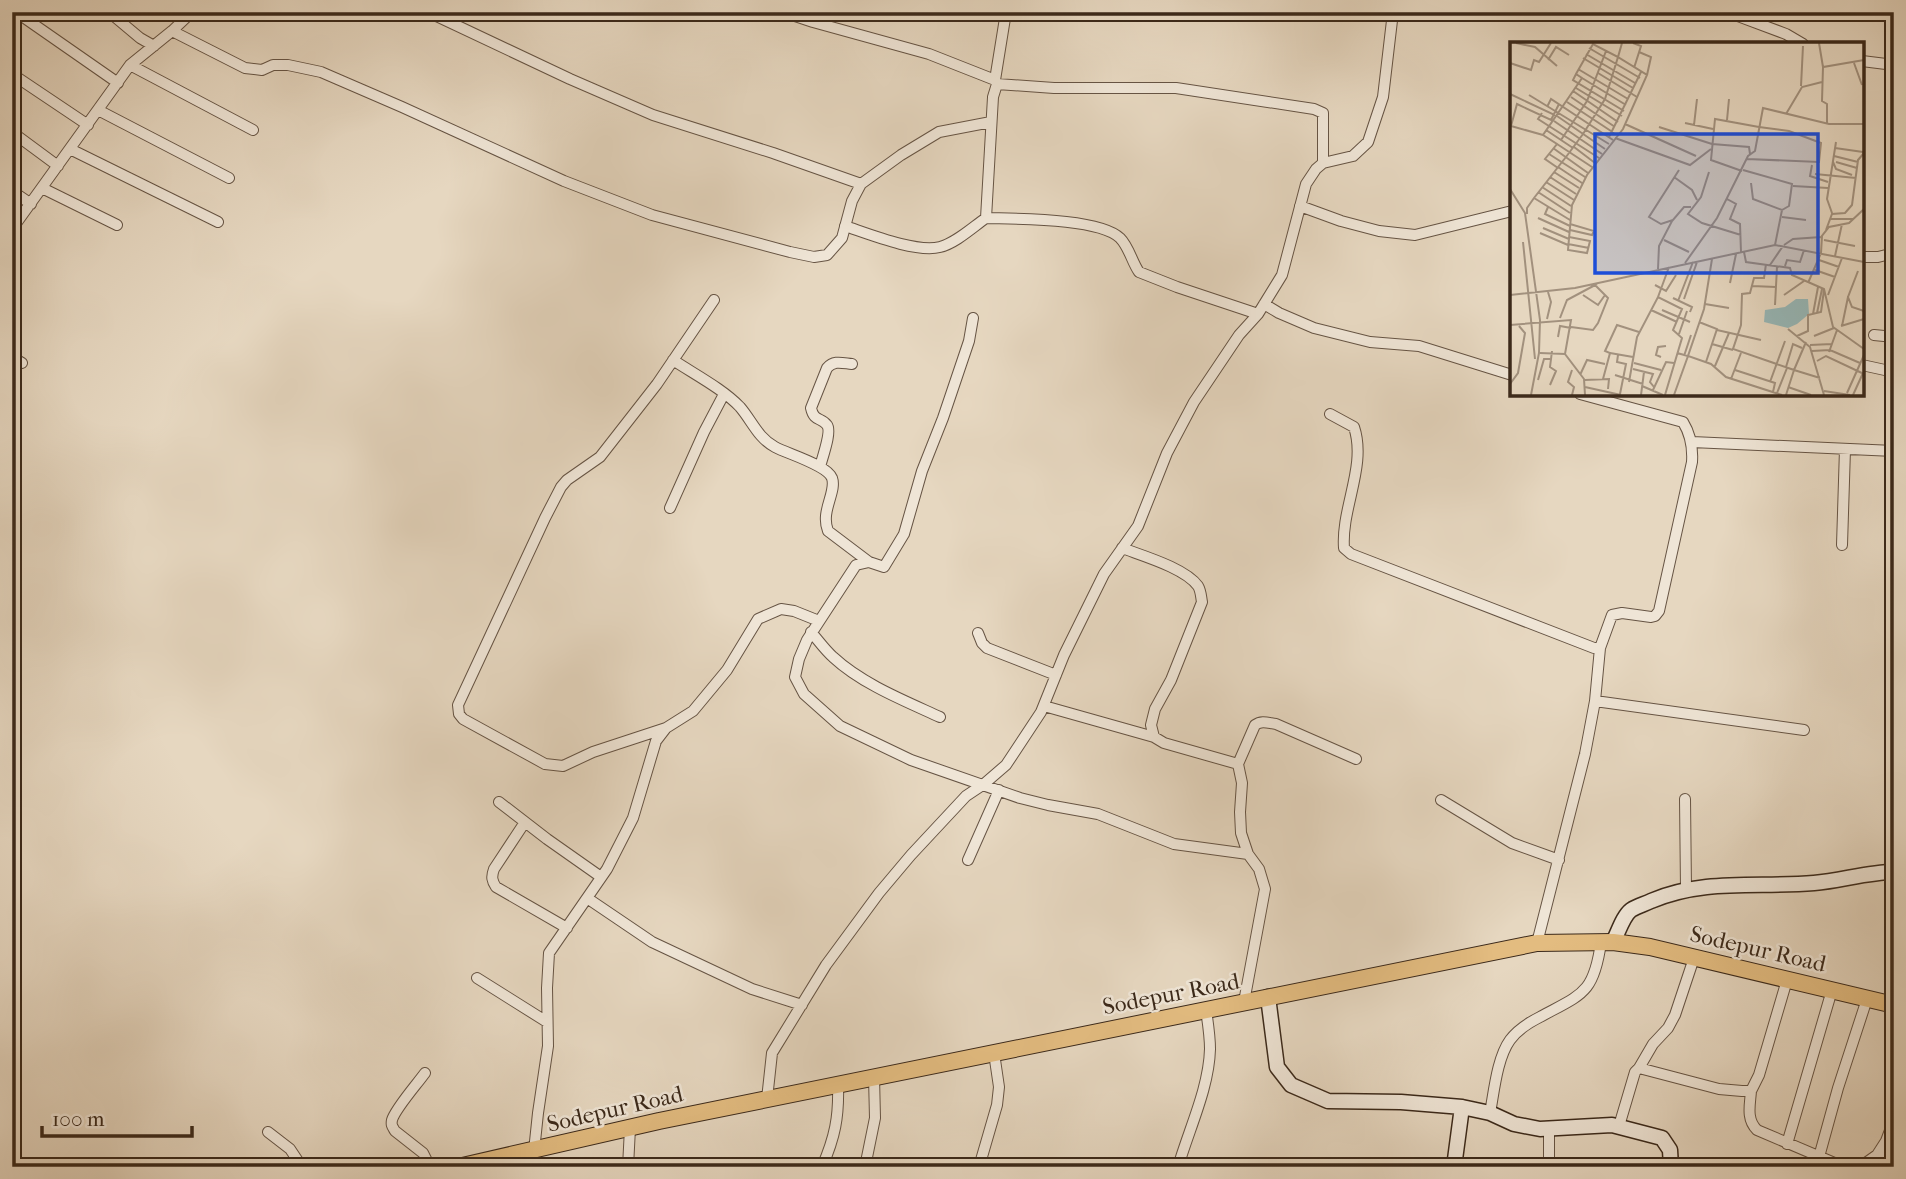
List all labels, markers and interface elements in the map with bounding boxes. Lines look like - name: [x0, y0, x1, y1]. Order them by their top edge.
- inset map: [1510, 42, 1864, 396]
- street label: Sodepur Road: [1687, 920, 1829, 978]
- street label: Sodepur Road: [1100, 967, 1242, 1020]
- street label: Sodepur Road: [544, 1080, 686, 1138]
- scale bar: [42, 1095, 192, 1139]
- text: 100 m: [52, 1107, 105, 1131]

